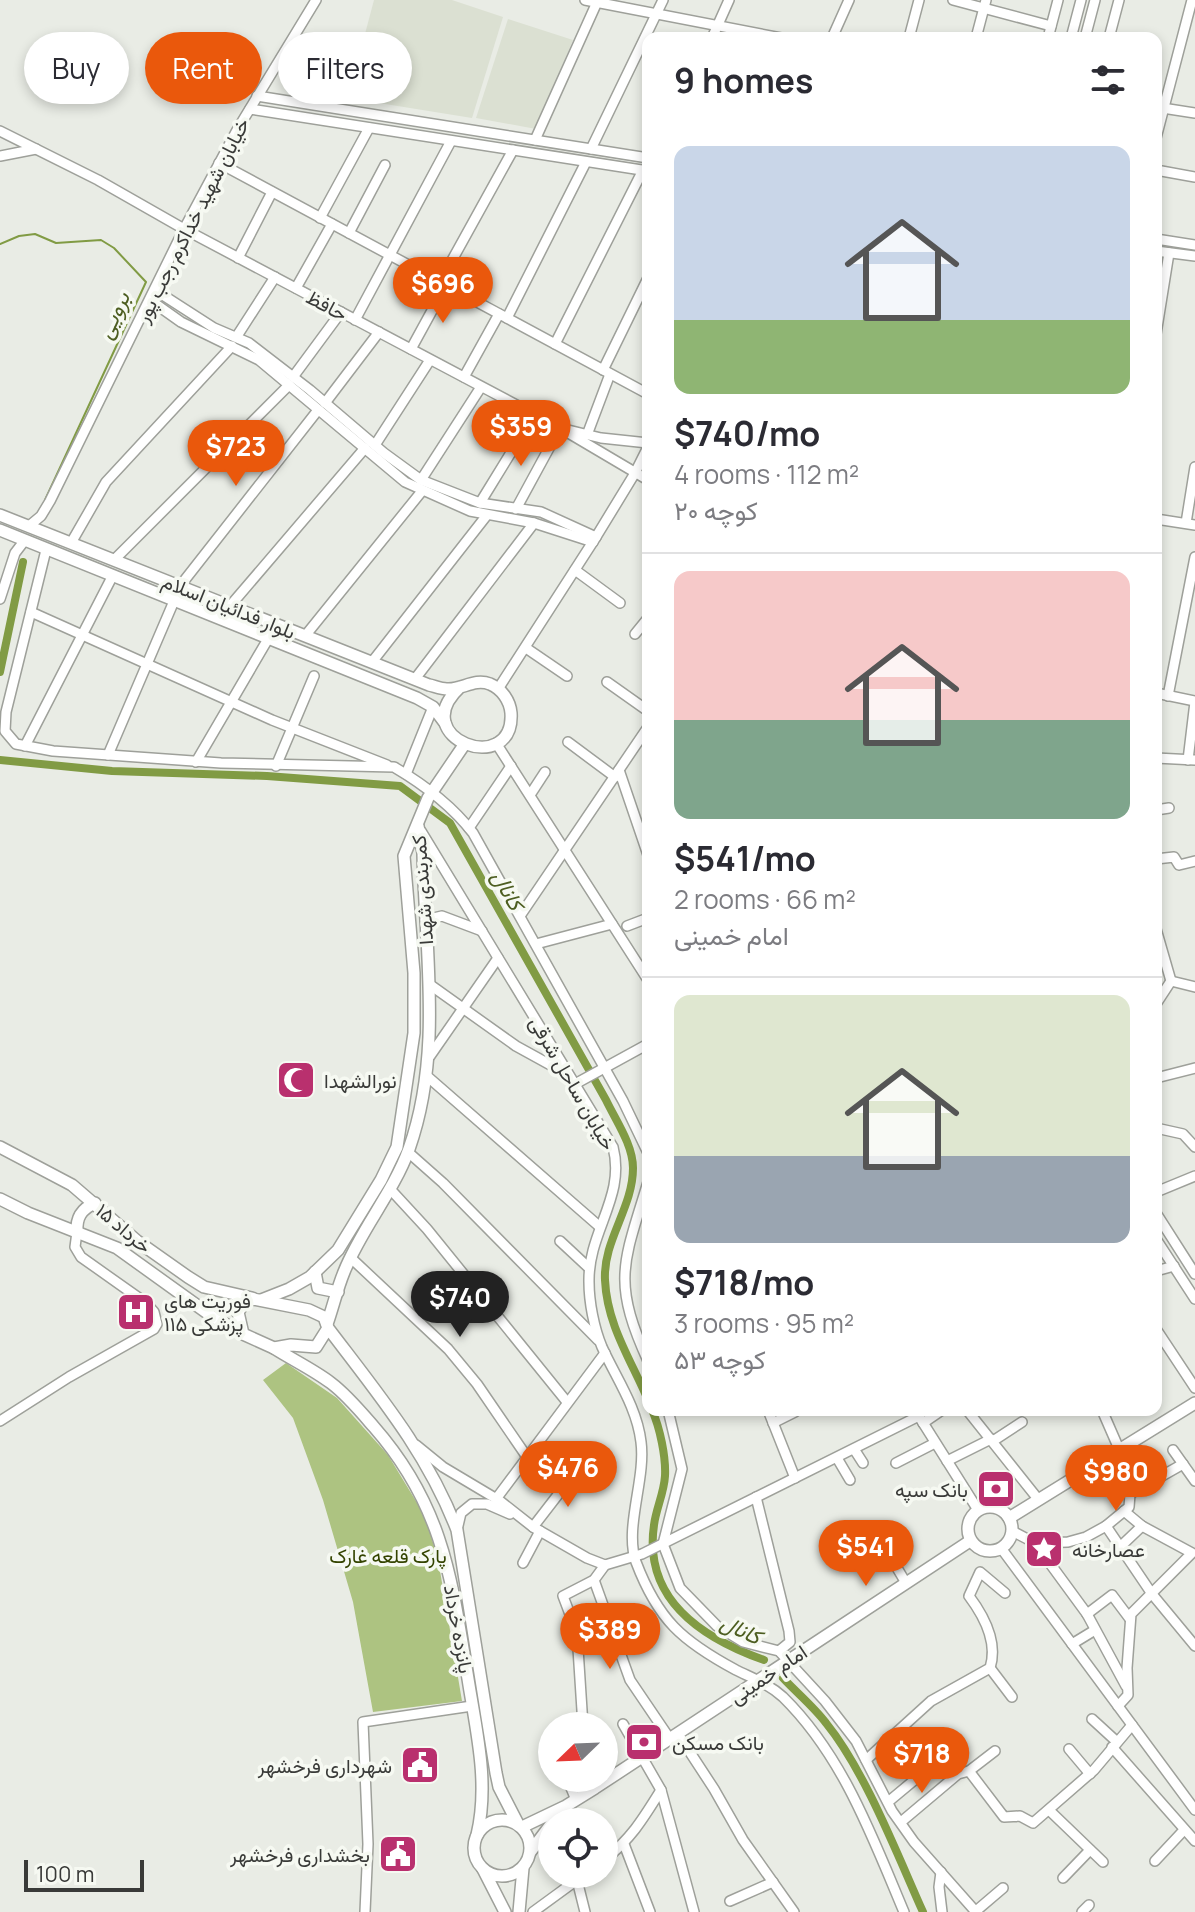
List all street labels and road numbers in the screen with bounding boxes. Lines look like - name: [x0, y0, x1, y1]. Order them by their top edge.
- street label: خیابان شهید خداکرم رجب پور: [128, 113, 256, 328]
- street label: حافظ: [302, 283, 352, 327]
- street label: بلوار فدائیان اسلام: [158, 567, 300, 645]
- street label: کمربندی شهدا: [405, 834, 439, 946]
- street label: خیابان ساحل شرقی: [524, 1011, 622, 1155]
- street label: ۱۵ خرداد: [90, 1197, 158, 1259]
- street label: پانزده خرداد: [437, 1583, 480, 1676]
- street label: امام خمینی: [724, 1638, 812, 1710]

